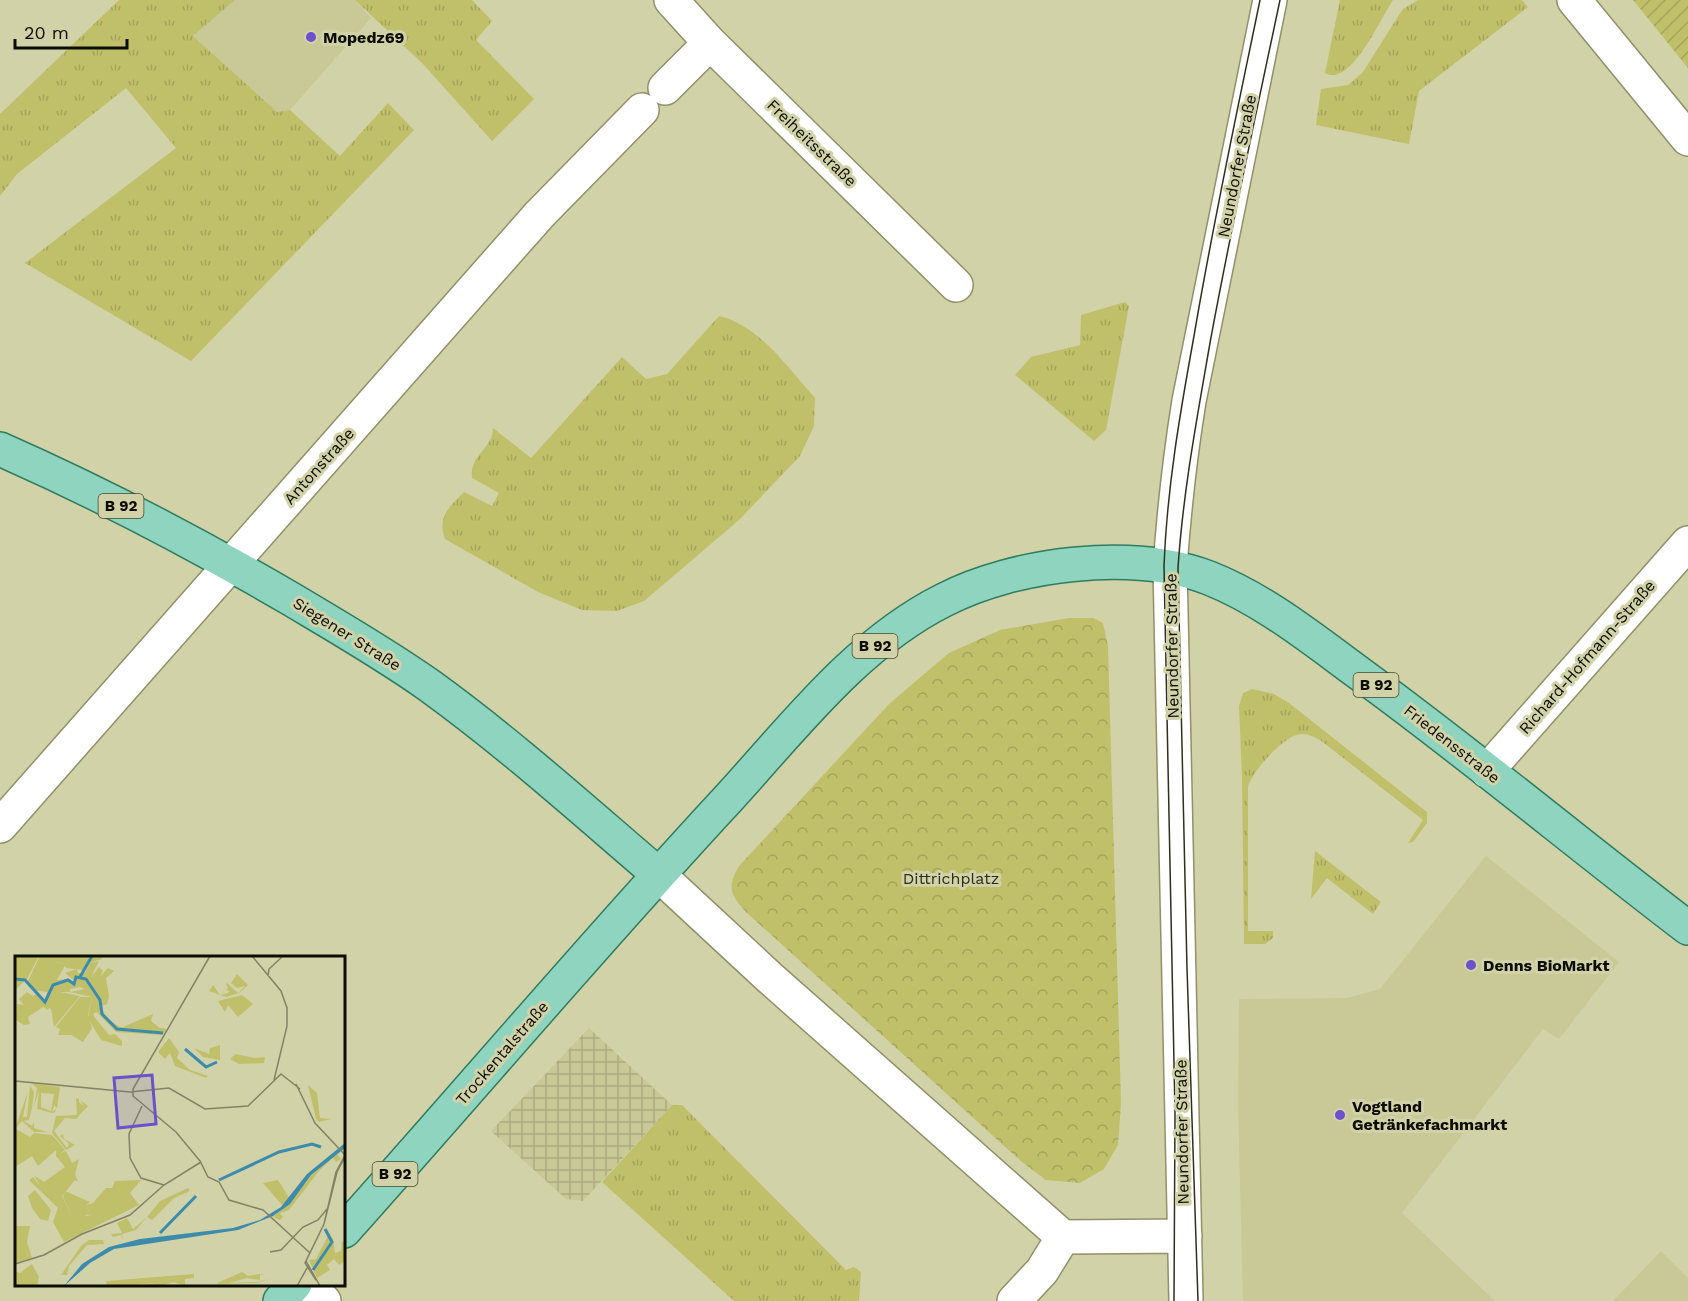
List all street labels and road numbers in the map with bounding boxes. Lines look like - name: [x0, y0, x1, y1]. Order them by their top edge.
- street label: Neundorfer Straße: [1214, 93, 1260, 239]
- street label: Freiheitsstraße: [763, 96, 861, 190]
- street label: Antonstraße: [280, 424, 358, 508]
- road number: B 92: [98, 494, 144, 518]
- street label: Neundorfer Straße: [1161, 573, 1183, 719]
- street label: Richard-Hofmann-Straße: [1515, 576, 1659, 738]
- street label: Siegener Straße: [290, 593, 404, 675]
- road number: B 92: [852, 634, 898, 658]
- road number: B 92: [1354, 673, 1398, 697]
- street label: Friedensstraße: [1400, 701, 1504, 787]
- street label: Trockentalstraße: [452, 997, 552, 1109]
- street label: Neundorfer Straße: [1171, 1059, 1193, 1205]
- road number: B 92: [372, 1162, 418, 1186]

